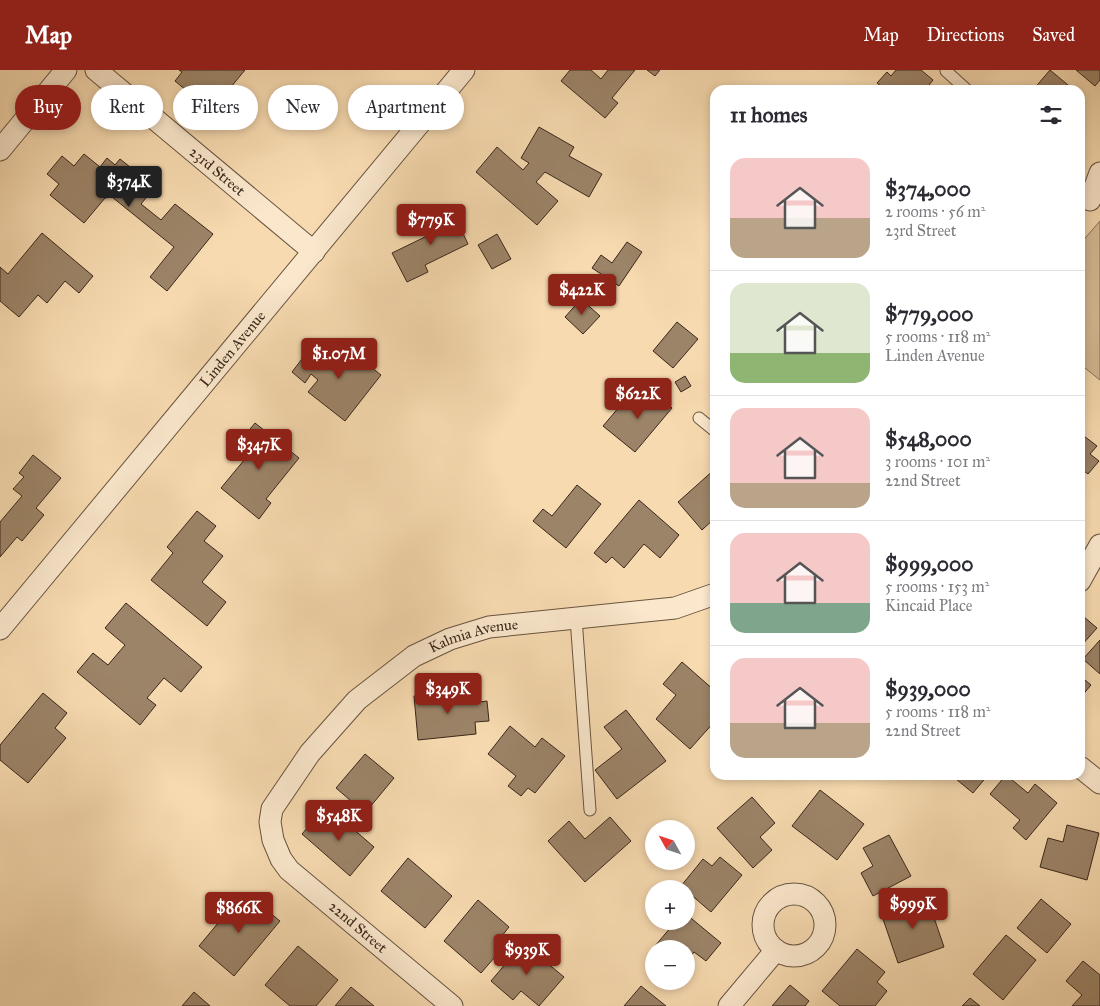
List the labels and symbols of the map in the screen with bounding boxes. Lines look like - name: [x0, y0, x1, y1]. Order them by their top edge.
- street label: 23rd Street: [186, 143, 249, 200]
- pin: $374K: [94, 166, 164, 208]
- pin: $779K: [396, 204, 466, 246]
- pin: $422K: [547, 274, 617, 316]
- street label: Linden Avenue: [196, 307, 269, 391]
- pin: $1.07M: [298, 338, 380, 380]
- pin: $622K: [603, 378, 673, 420]
- pin: $347K: [224, 428, 294, 471]
- street label: Kalmia Avenue: [426, 615, 519, 657]
- pin: $349K: [413, 672, 483, 715]
- pin: $548K: [304, 800, 374, 842]
- north arrow: [645, 820, 695, 870]
- pin: $999K: [878, 888, 948, 930]
- pin: $866K: [204, 892, 274, 934]
- street label: 22nd Street: [325, 897, 391, 957]
- pin: $939K: [492, 934, 562, 976]

